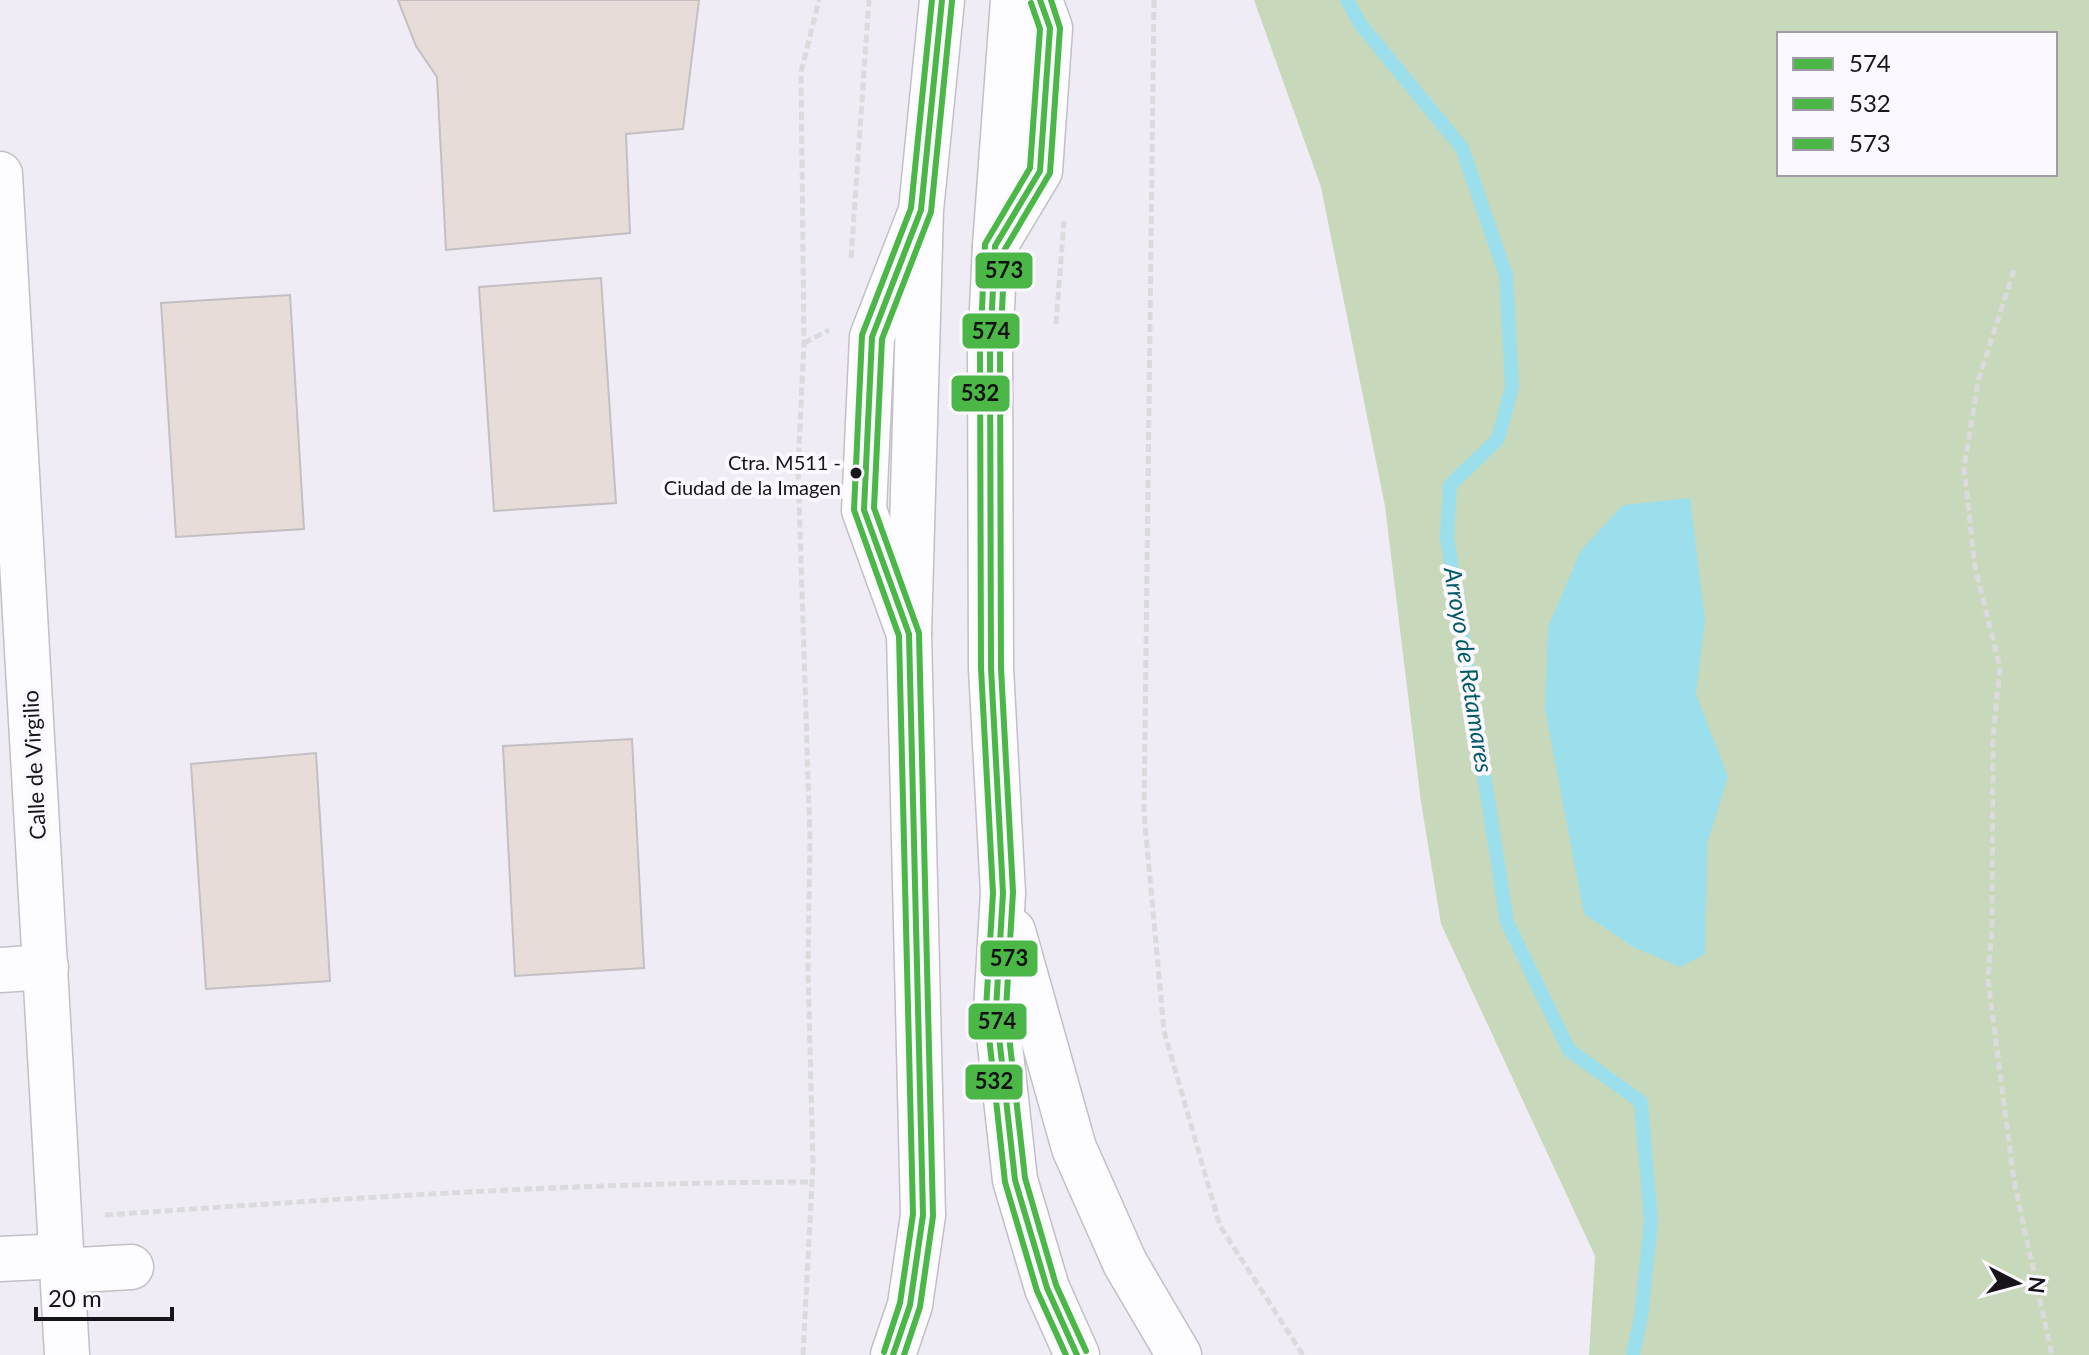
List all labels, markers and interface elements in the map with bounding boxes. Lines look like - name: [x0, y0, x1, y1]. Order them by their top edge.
- legend: [1777, 32, 2057, 176]
- text: 574: [1849, 48, 1891, 77]
- text: 532: [1849, 88, 1891, 117]
- text: 573: [1849, 128, 1891, 157]
- line badge: 573: [974, 251, 1034, 290]
- text: 573: [985, 256, 1023, 283]
- line badge: 574: [961, 312, 1021, 350]
- text: 574: [972, 317, 1010, 344]
- line badge: 532: [950, 374, 1011, 413]
- text: 532: [961, 379, 999, 406]
- place label: Ctra. M511 - Ciudad de la Imagen: [664, 450, 841, 499]
- marker: Ctra. M511 - Ciudad de la Imagen: [848, 465, 864, 481]
- water label: Arroyo de Retamares: [1439, 564, 1500, 775]
- street label: Calle de Virgilio: [16, 690, 51, 840]
- line badge: 573: [979, 939, 1039, 978]
- text: 573: [990, 944, 1028, 971]
- line badge: 574: [967, 1002, 1028, 1041]
- text: 574: [978, 1007, 1016, 1034]
- line badge: 532: [964, 1063, 1024, 1101]
- text: 532: [975, 1067, 1013, 1094]
- north arrow: [1977, 1243, 2057, 1323]
- scale bar: [36, 1271, 172, 1321]
- text: N: [2023, 1275, 2052, 1295]
- text: 20 m: [48, 1283, 102, 1312]

